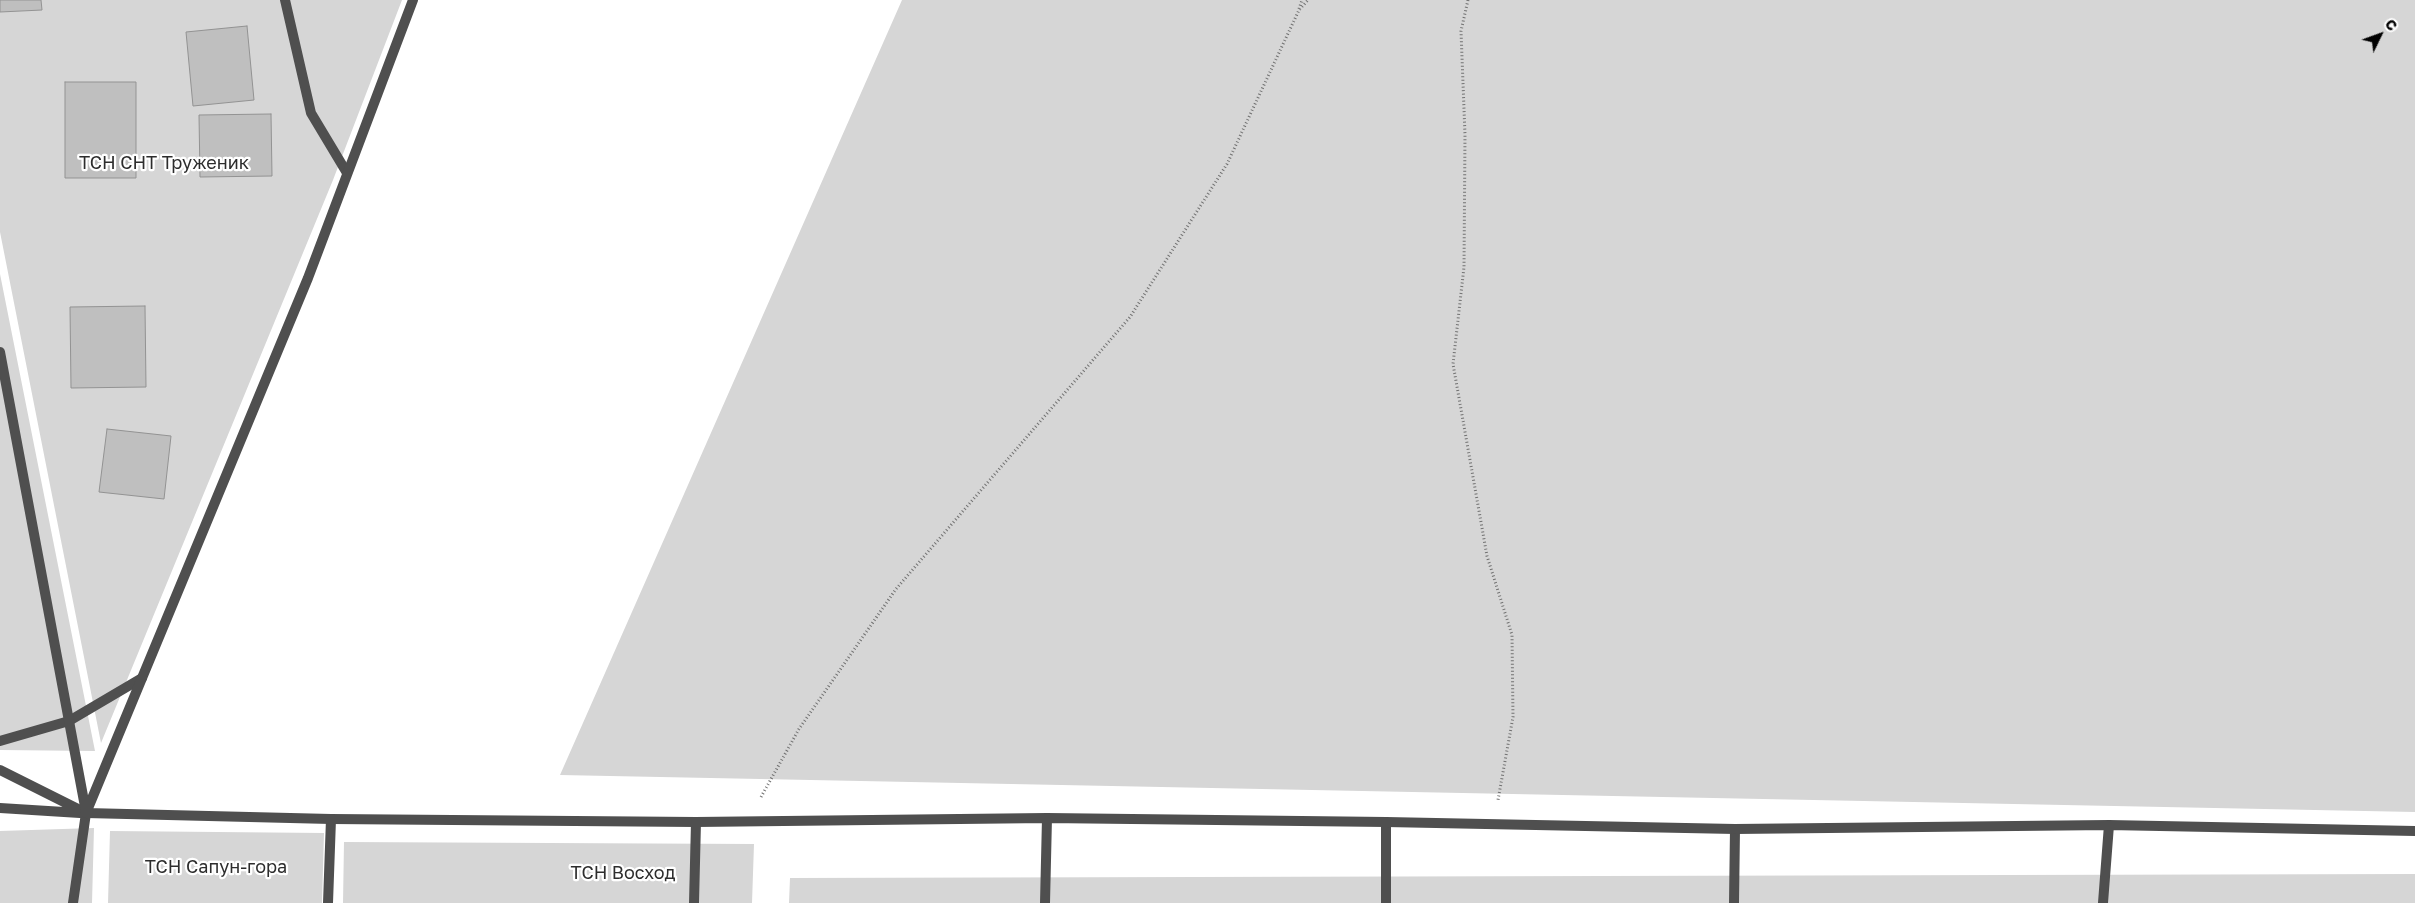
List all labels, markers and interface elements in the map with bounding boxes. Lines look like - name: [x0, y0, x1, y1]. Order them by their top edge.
- north arrow: [2355, 10, 2405, 60]
- text: С: [2382, 15, 2401, 34]
- park label: ТСН СНТ Труженик: [79, 152, 249, 174]
- park label: ТСН Сапун-гора: [145, 856, 287, 878]
- park label: ТСН Восход: [571, 862, 675, 884]

